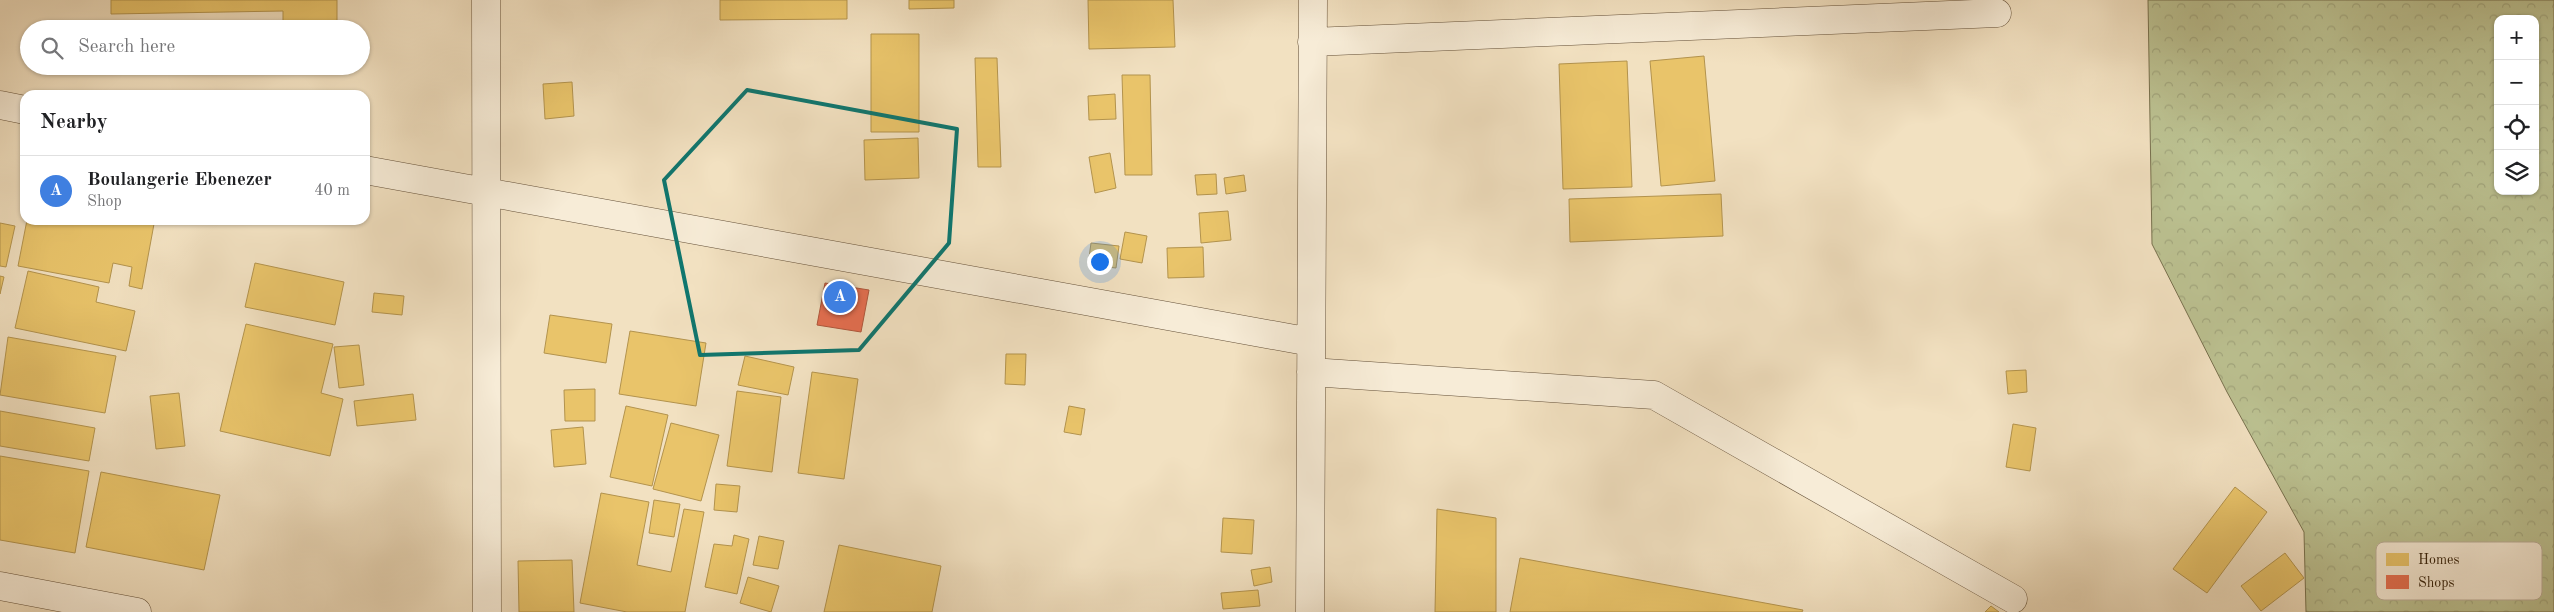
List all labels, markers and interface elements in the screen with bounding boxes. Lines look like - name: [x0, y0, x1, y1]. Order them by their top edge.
- map controls: [2494, 15, 2539, 195]
- button: +: [2494, 15, 2539, 60]
- search box: [20, 20, 370, 75]
- icon: search: [38, 34, 66, 62]
- text: Search here: [78, 38, 175, 57]
- button: −: [2494, 60, 2539, 105]
- button: locate: [2494, 105, 2539, 150]
- text: Nearby: [40, 112, 108, 133]
- button: layers: [2494, 150, 2539, 195]
- text: Boulangerie Ebenezer: [87, 171, 272, 190]
- text: A: [50, 183, 62, 199]
- text: 40 m: [314, 183, 350, 199]
- text: Shop: [87, 194, 122, 210]
- your location: [1087, 249, 1113, 275]
- pin: A: [824, 278, 856, 316]
- legend: [2376, 542, 2542, 600]
- text: Homes: [2418, 553, 2460, 567]
- text: Shops: [2418, 576, 2455, 590]

